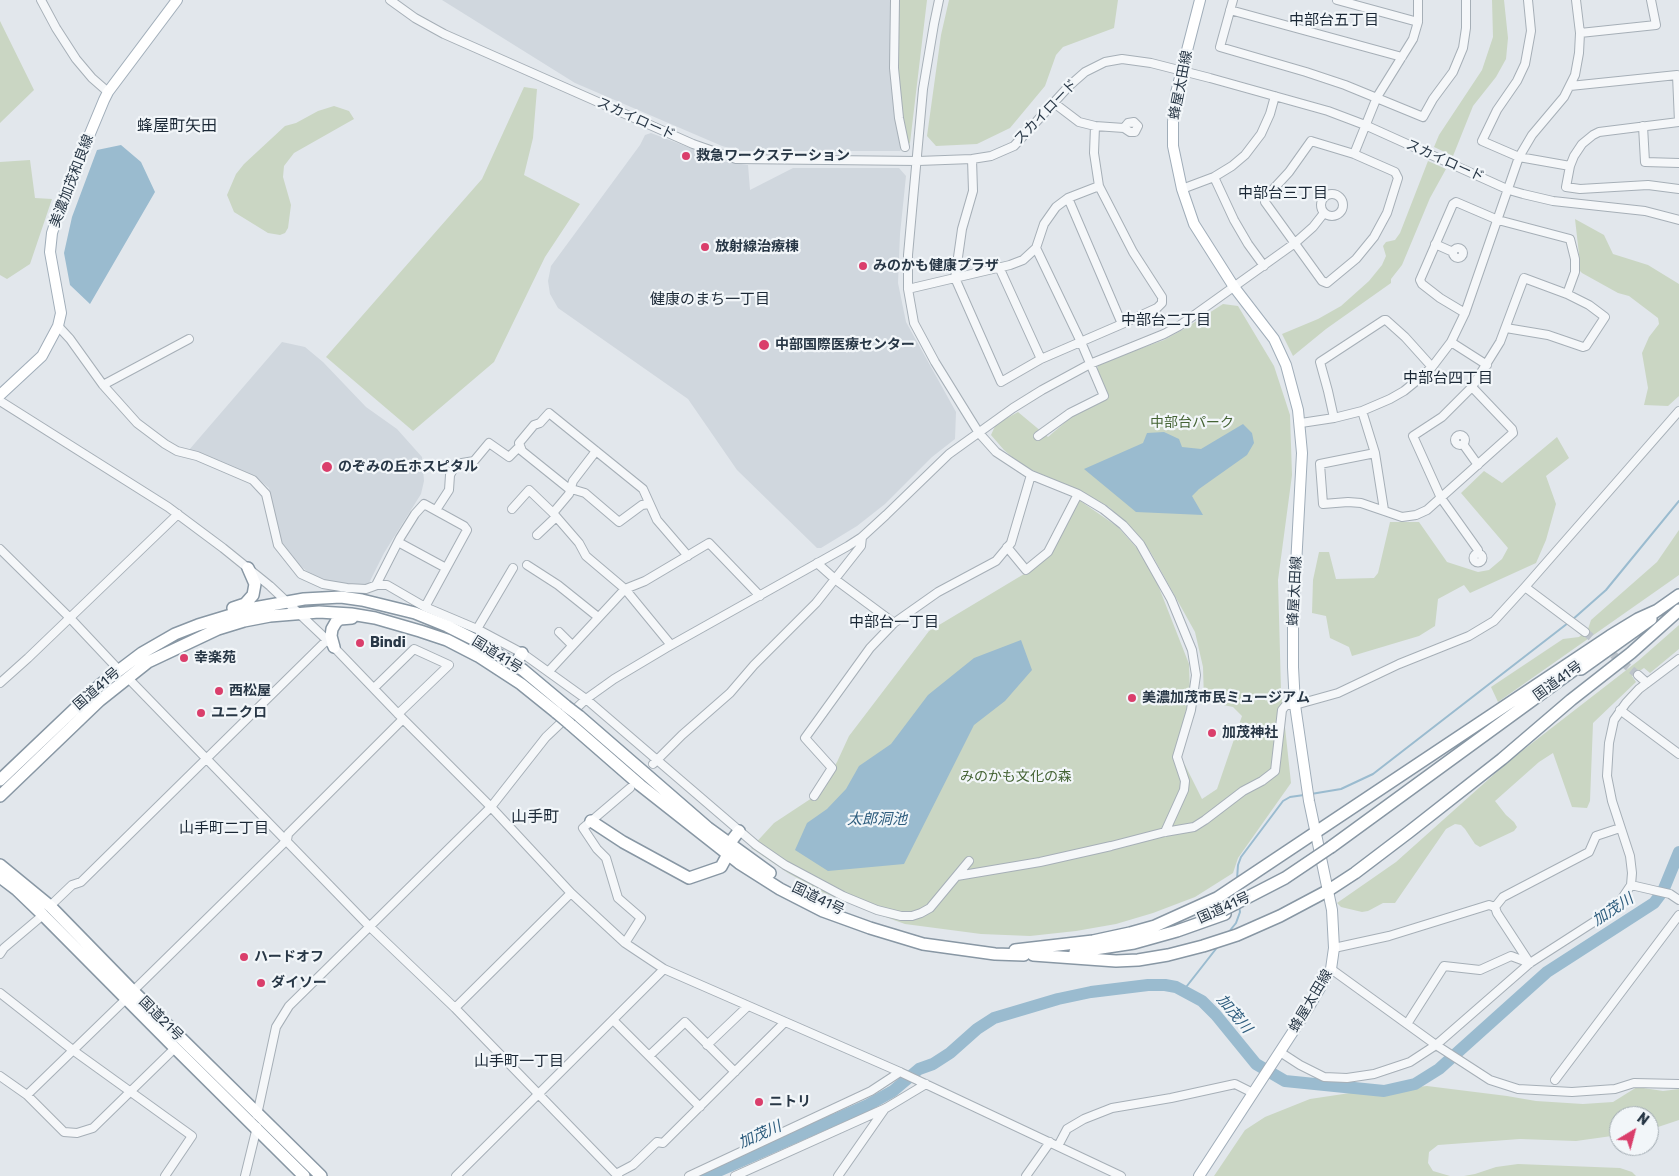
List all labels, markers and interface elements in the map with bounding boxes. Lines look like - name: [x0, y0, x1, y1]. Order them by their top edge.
- district label: 中部台五丁目: [1289, 12, 1379, 30]
- street label: 蜂屋太田線: [1166, 49, 1196, 121]
- street label: スカイロード: [1011, 76, 1081, 148]
- street label: スカイロード: [594, 94, 678, 144]
- district label: 蜂屋町矢田: [137, 116, 217, 136]
- street label: 美濃加茂和良線: [47, 132, 97, 230]
- street label: スカイロード: [1403, 136, 1487, 186]
- place label: 救急ワークステーション: [696, 148, 850, 164]
- marker: 救急ワークステーション: [680, 150, 692, 162]
- district label: 中部台三丁目: [1238, 185, 1328, 203]
- place label: 放射線治療棟: [715, 239, 799, 255]
- marker: 放射線治療棟: [699, 241, 711, 253]
- place label: みのかも健康プラザ: [873, 258, 999, 274]
- marker: みのかも健康プラザ: [857, 260, 869, 272]
- district label: 健康のまち一丁目: [650, 291, 770, 309]
- district label: 中部台二丁目: [1121, 312, 1211, 330]
- place label: 中部国際医療センター: [775, 337, 915, 353]
- marker: 中部国際医療センター: [757, 338, 771, 352]
- district label: 中部台四丁目: [1403, 370, 1493, 388]
- park label: 中部台パーク: [1150, 415, 1234, 431]
- place label: のぞみの丘ホスピタル: [338, 459, 478, 475]
- marker: のぞみの丘ホスピタル: [320, 460, 334, 474]
- street label: 蜂屋太田線: [1285, 556, 1305, 626]
- district label: 中部台一丁目: [849, 614, 939, 632]
- street label: 国道41号: [469, 633, 525, 677]
- place label: Bindi: [370, 635, 406, 651]
- marker: Bindi: [354, 637, 366, 649]
- place label: 幸楽苑: [194, 650, 236, 666]
- marker: 幸楽苑: [178, 652, 190, 664]
- street label: 国道41号: [1530, 658, 1586, 704]
- street label: 国道41号: [70, 664, 124, 714]
- place label: 西松屋: [229, 683, 271, 699]
- marker: 西松屋: [213, 685, 225, 697]
- place label: 美濃加茂市民ミュージアム: [1142, 690, 1310, 706]
- marker: 美濃加茂市民ミュージアム: [1126, 692, 1138, 704]
- place label: ユニクロ: [211, 705, 267, 721]
- marker: ユニクロ: [195, 707, 207, 719]
- place label: 加茂神社: [1222, 725, 1278, 741]
- marker: 加茂神社: [1206, 727, 1218, 739]
- park label: みのかも文化の森: [960, 769, 1072, 785]
- district label: 山手町: [511, 807, 559, 827]
- water label: 太郎洞池: [847, 811, 907, 829]
- district label: 山手町二丁目: [179, 820, 269, 838]
- street label: 国道41号: [789, 879, 847, 919]
- street label: 国道41号: [1195, 889, 1253, 927]
- water label: 加茂川: [1589, 890, 1637, 930]
- place label: ハードオフ: [254, 949, 324, 965]
- marker: ハードオフ: [238, 951, 250, 963]
- street label: 蜂屋太田線: [1286, 967, 1336, 1035]
- place label: ダイソー: [271, 975, 327, 991]
- marker: ダイソー: [255, 977, 267, 989]
- water label: 加茂川: [1213, 991, 1255, 1037]
- street label: 国道21号: [135, 993, 187, 1045]
- district label: 山手町一丁目: [474, 1053, 564, 1071]
- place label: ニトリ: [769, 1094, 811, 1110]
- marker: ニトリ: [753, 1096, 765, 1108]
- north arrow: [1609, 1106, 1659, 1156]
- text: N: [1634, 1110, 1652, 1129]
- water label: 加茂川: [736, 1118, 784, 1152]

